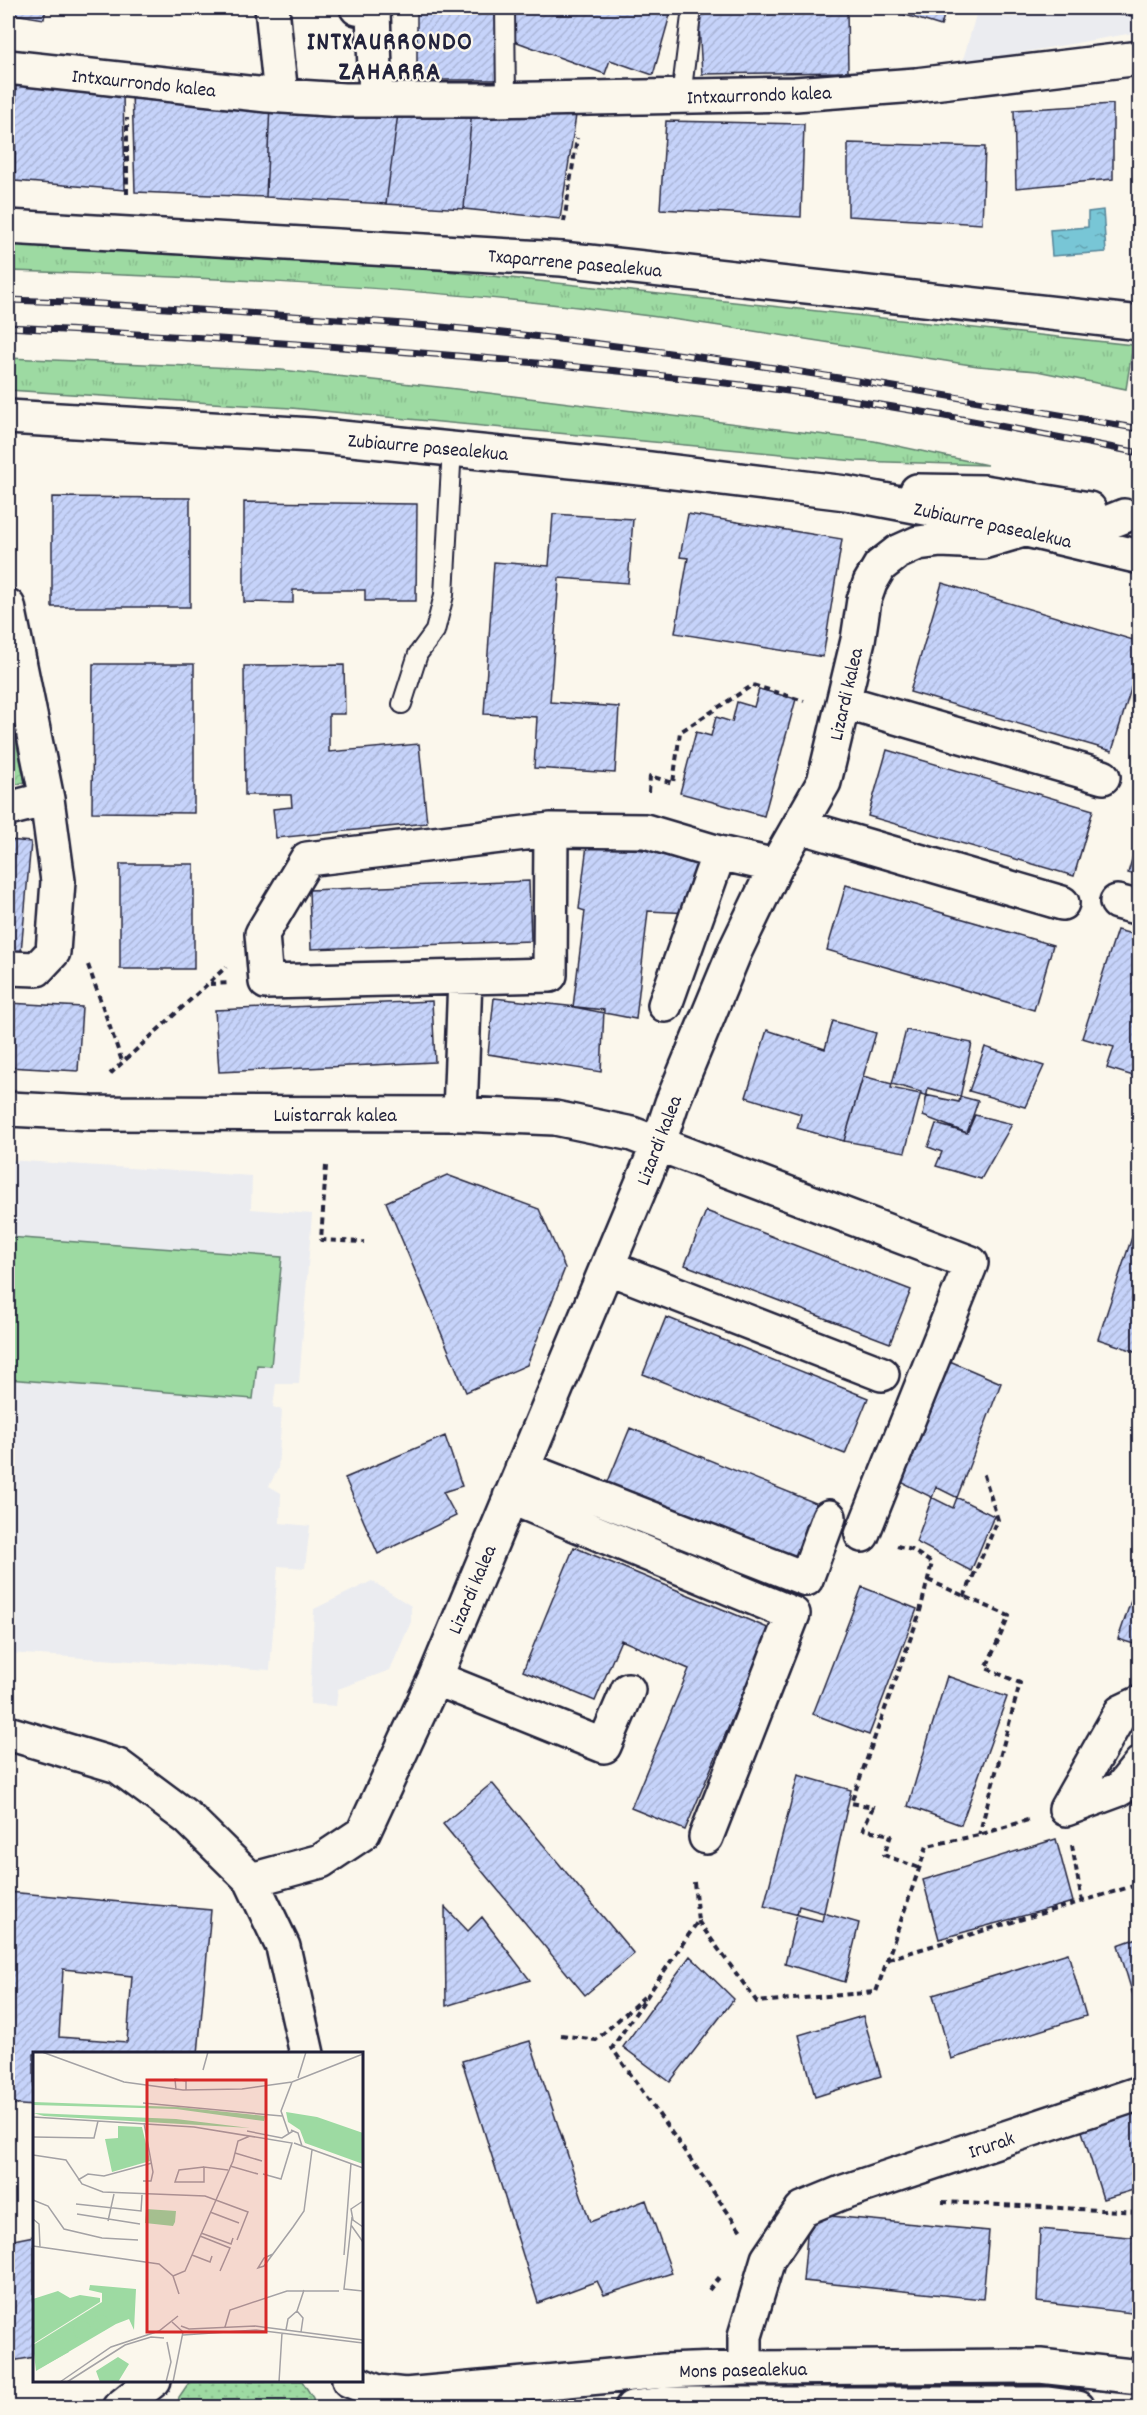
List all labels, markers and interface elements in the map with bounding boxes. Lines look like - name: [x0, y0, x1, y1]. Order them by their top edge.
- district label: INTXAURRONDO ZAHARRA: [307, 25, 473, 92]
- street label: Intxaurrondo kalea: [70, 64, 218, 107]
- street label: Intxaurrondo kalea: [686, 80, 832, 114]
- street label: Txaparrene pasealekua: [487, 243, 664, 287]
- street label: Zubiaurre pasealekua: [346, 428, 510, 470]
- street label: Zubiaurre pasealekua: [911, 497, 1075, 557]
- street label: Lizardi kalea: [824, 645, 872, 744]
- street label: Lizardi kalea: [631, 1091, 691, 1190]
- street label: Luistarrak kalea: [273, 1103, 397, 1131]
- street label: Lizardi kalea: [442, 1541, 505, 1639]
- inset map: [33, 2052, 363, 2382]
- street label: Irurak: [965, 2126, 1019, 2168]
- street label: Mons pasealekua: [679, 2357, 808, 2387]

